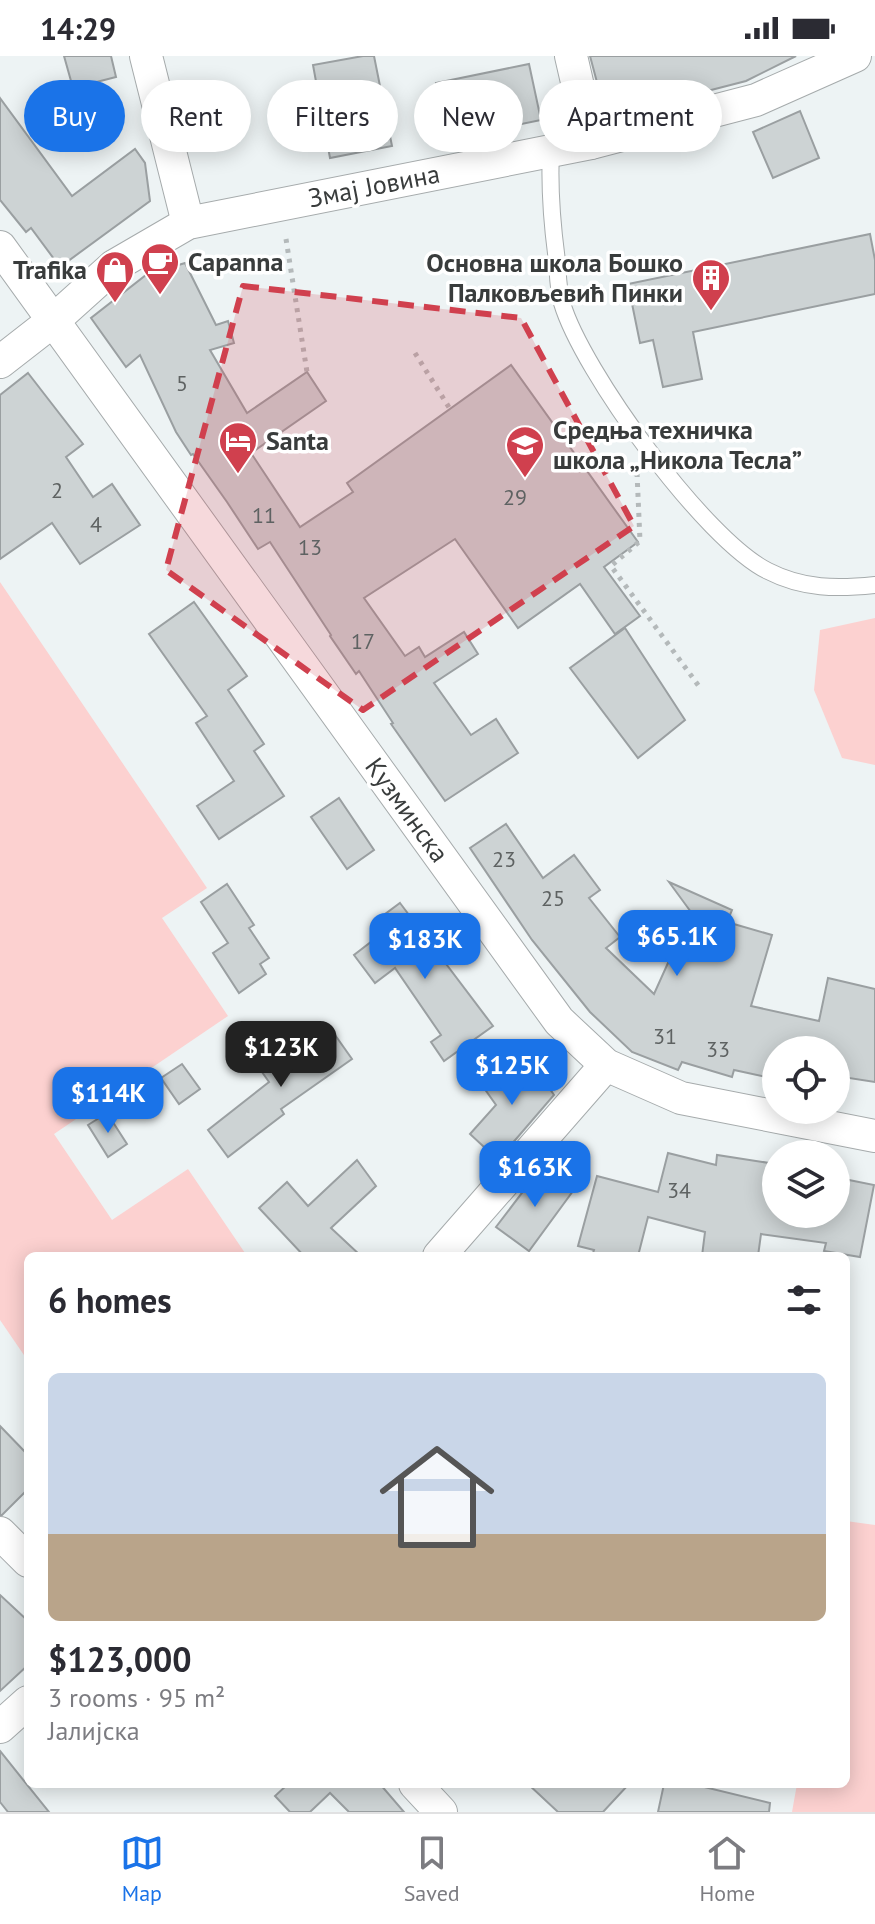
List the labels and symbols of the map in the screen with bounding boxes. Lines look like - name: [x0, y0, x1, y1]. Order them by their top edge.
- street label: Змај Јовина: [305, 157, 442, 214]
- cafe icon: Capanna: [139, 241, 181, 296]
- place label: Capanna: [188, 245, 283, 278]
- place label: Основна школа Бошко Палковљевић Пинки: [426, 246, 683, 309]
- shop icon: Trafika: [94, 249, 136, 304]
- place label: Trafika: [13, 253, 87, 286]
- building icon: Основна школа Бошко Палковљевић Пинки: [690, 257, 732, 312]
- house number: 5: [176, 369, 188, 397]
- place label: Средња техничка школа „Никола Тесла”: [553, 413, 802, 476]
- hotel icon: Santa: [217, 420, 259, 475]
- place label: Santa: [266, 424, 329, 457]
- school or university icon: Средња техничка школа „Никола Тесла”: [504, 424, 546, 479]
- house number: 2: [51, 476, 63, 504]
- house number: 29: [503, 483, 527, 511]
- house number: 11: [252, 501, 276, 529]
- house number: 4: [90, 510, 102, 538]
- house number: 13: [298, 533, 322, 561]
- house number: 17: [351, 627, 375, 655]
- street label: Кузминска: [358, 751, 456, 869]
- house number: 23: [492, 845, 516, 873]
- house number: 25: [541, 884, 565, 912]
- pin: $65.1K: [612, 910, 742, 978]
- pin: $183K: [369, 913, 481, 981]
- pin: $123K: [225, 1021, 337, 1089]
- house number: 31: [653, 1022, 677, 1050]
- house number: 33: [706, 1035, 730, 1063]
- pin: $125K: [456, 1039, 568, 1107]
- pin: $114K: [52, 1067, 164, 1135]
- pin: $163K: [479, 1141, 591, 1209]
- house number: 34: [667, 1176, 691, 1204]

